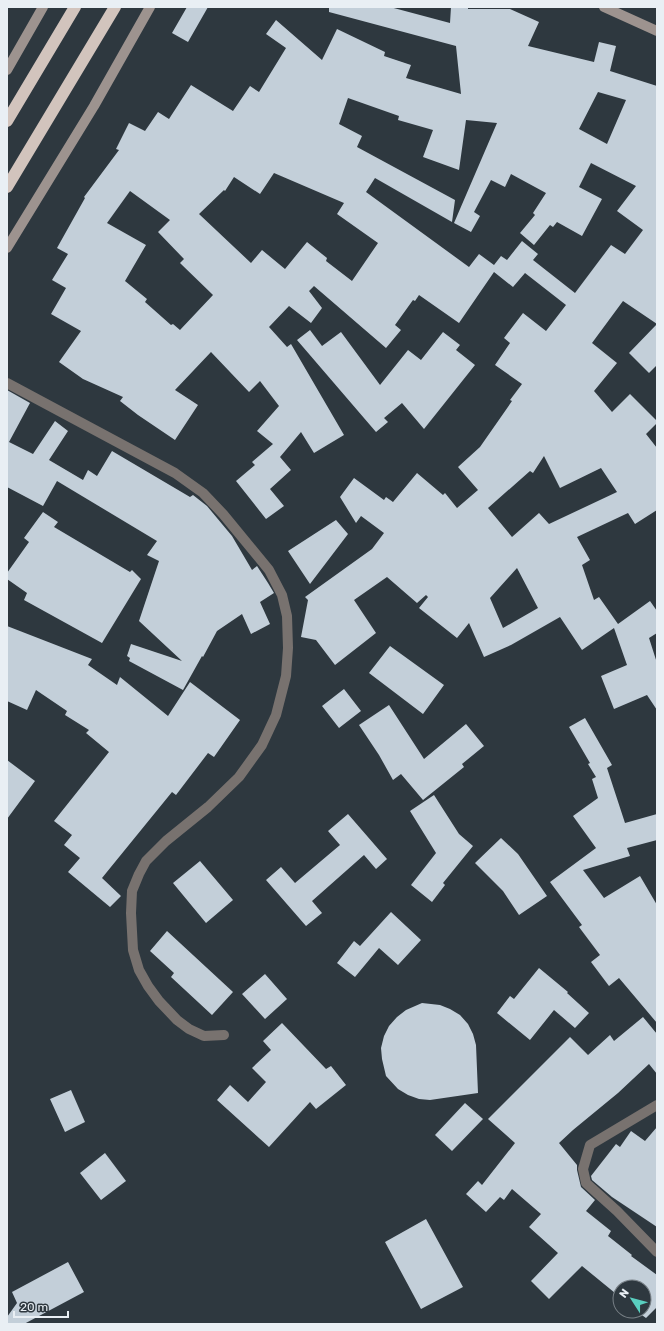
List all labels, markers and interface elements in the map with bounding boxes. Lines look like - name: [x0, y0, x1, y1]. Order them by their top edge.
- north arrow: [612, 1279, 652, 1319]
- text: N: [617, 1286, 632, 1300]
- scale bar: [14, 1293, 68, 1319]
- text: 20 m: [20, 1300, 48, 1314]

